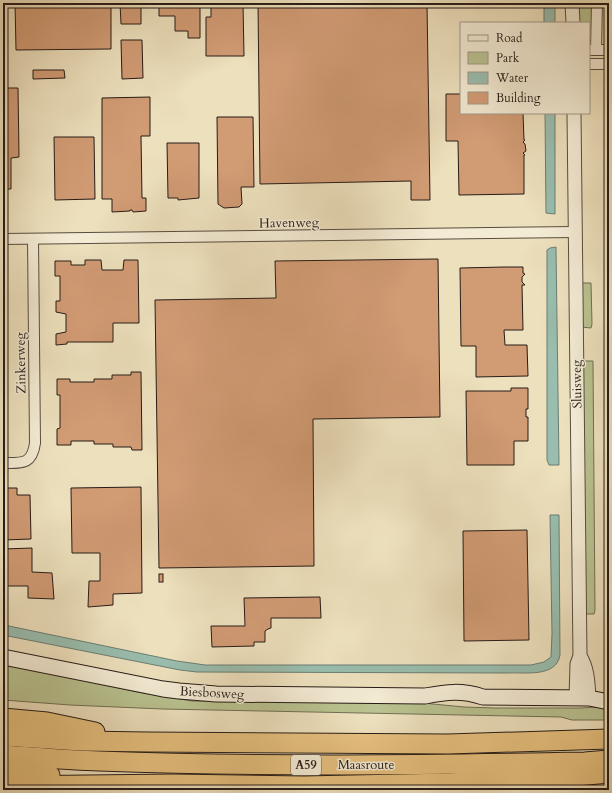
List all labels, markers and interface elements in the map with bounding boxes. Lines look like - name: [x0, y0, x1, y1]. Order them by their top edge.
- legend: [460, 22, 590, 114]
- text: Road: [496, 30, 523, 46]
- text: Park: [496, 50, 520, 66]
- text: Water: [495, 70, 529, 86]
- text: Building: [496, 90, 541, 106]
- street label: Havenweg: [259, 213, 320, 233]
- street label: Zinkerweg: [11, 331, 31, 394]
- street label: Sluisweg: [568, 359, 586, 408]
- street label: Biesbosweg: [179, 682, 245, 704]
- road number: A59: [291, 755, 321, 775]
- street label: Maasroute: [338, 756, 394, 774]

